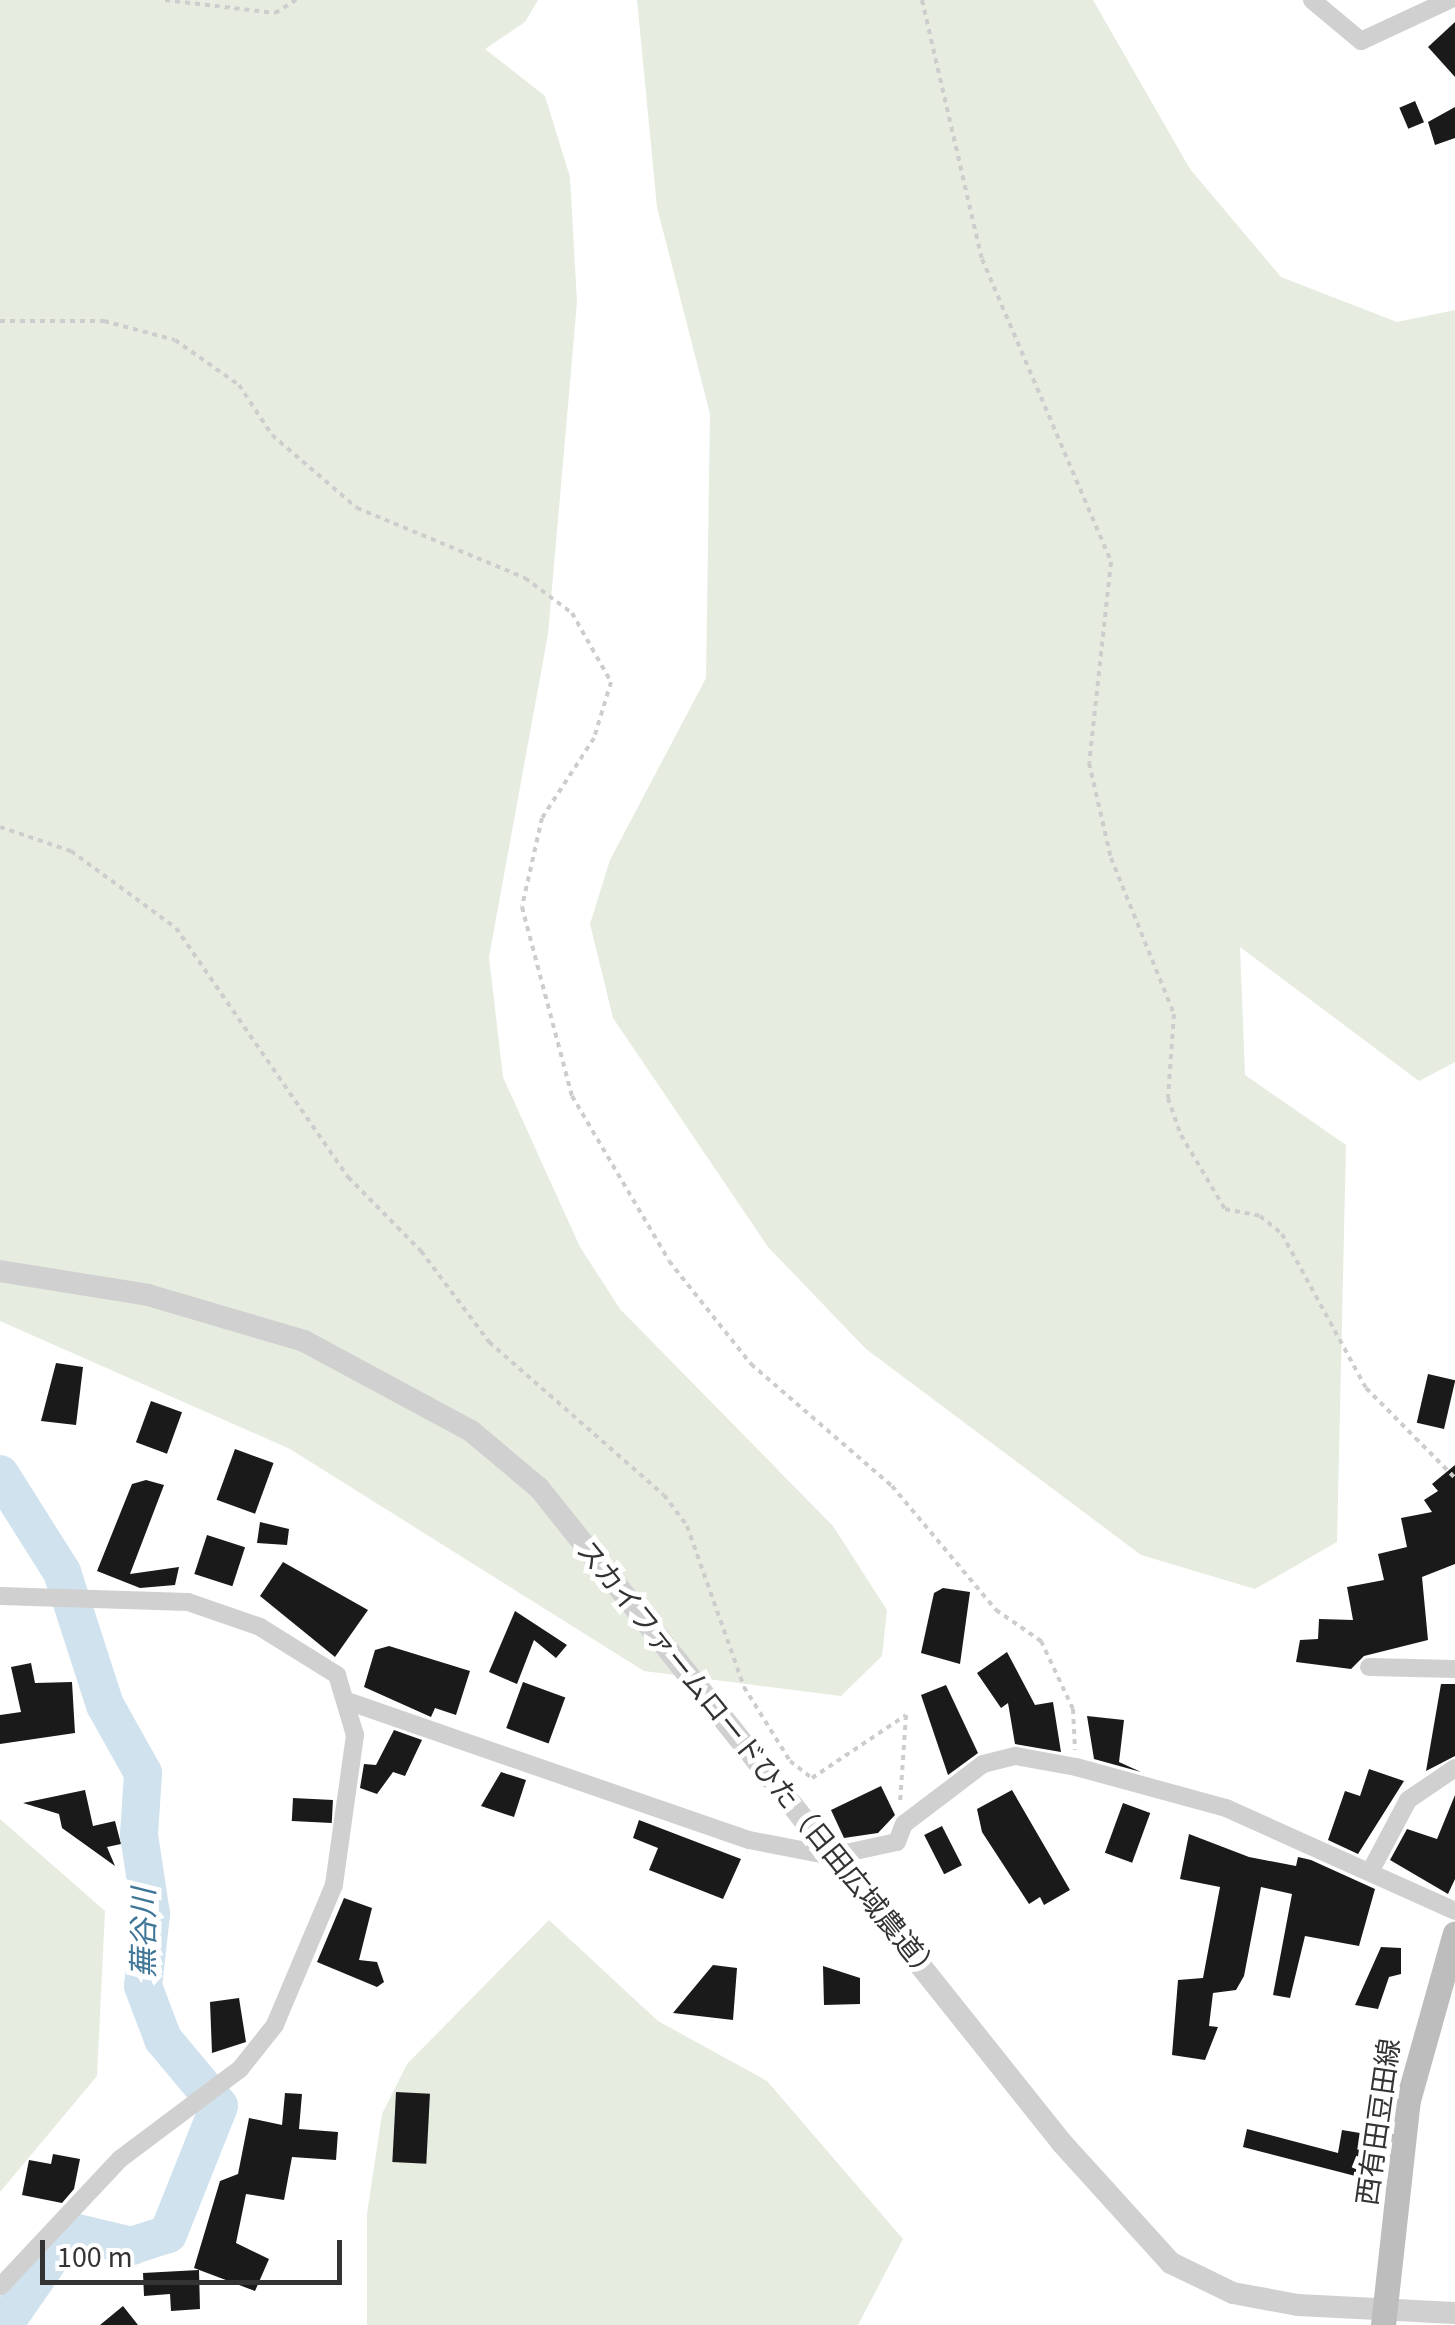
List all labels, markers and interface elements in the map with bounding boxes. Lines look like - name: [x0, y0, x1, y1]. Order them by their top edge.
- street label: スカイファームロードひた（日田広域農道）: [569, 1534, 947, 1990]
- water label: 蕪谷川: [127, 1888, 163, 1978]
- street label: 西有田豆田線: [1351, 2036, 1407, 2208]
- scale bar: [45, 2220, 348, 2282]
- text: 100 m: [57, 2236, 133, 2279]

